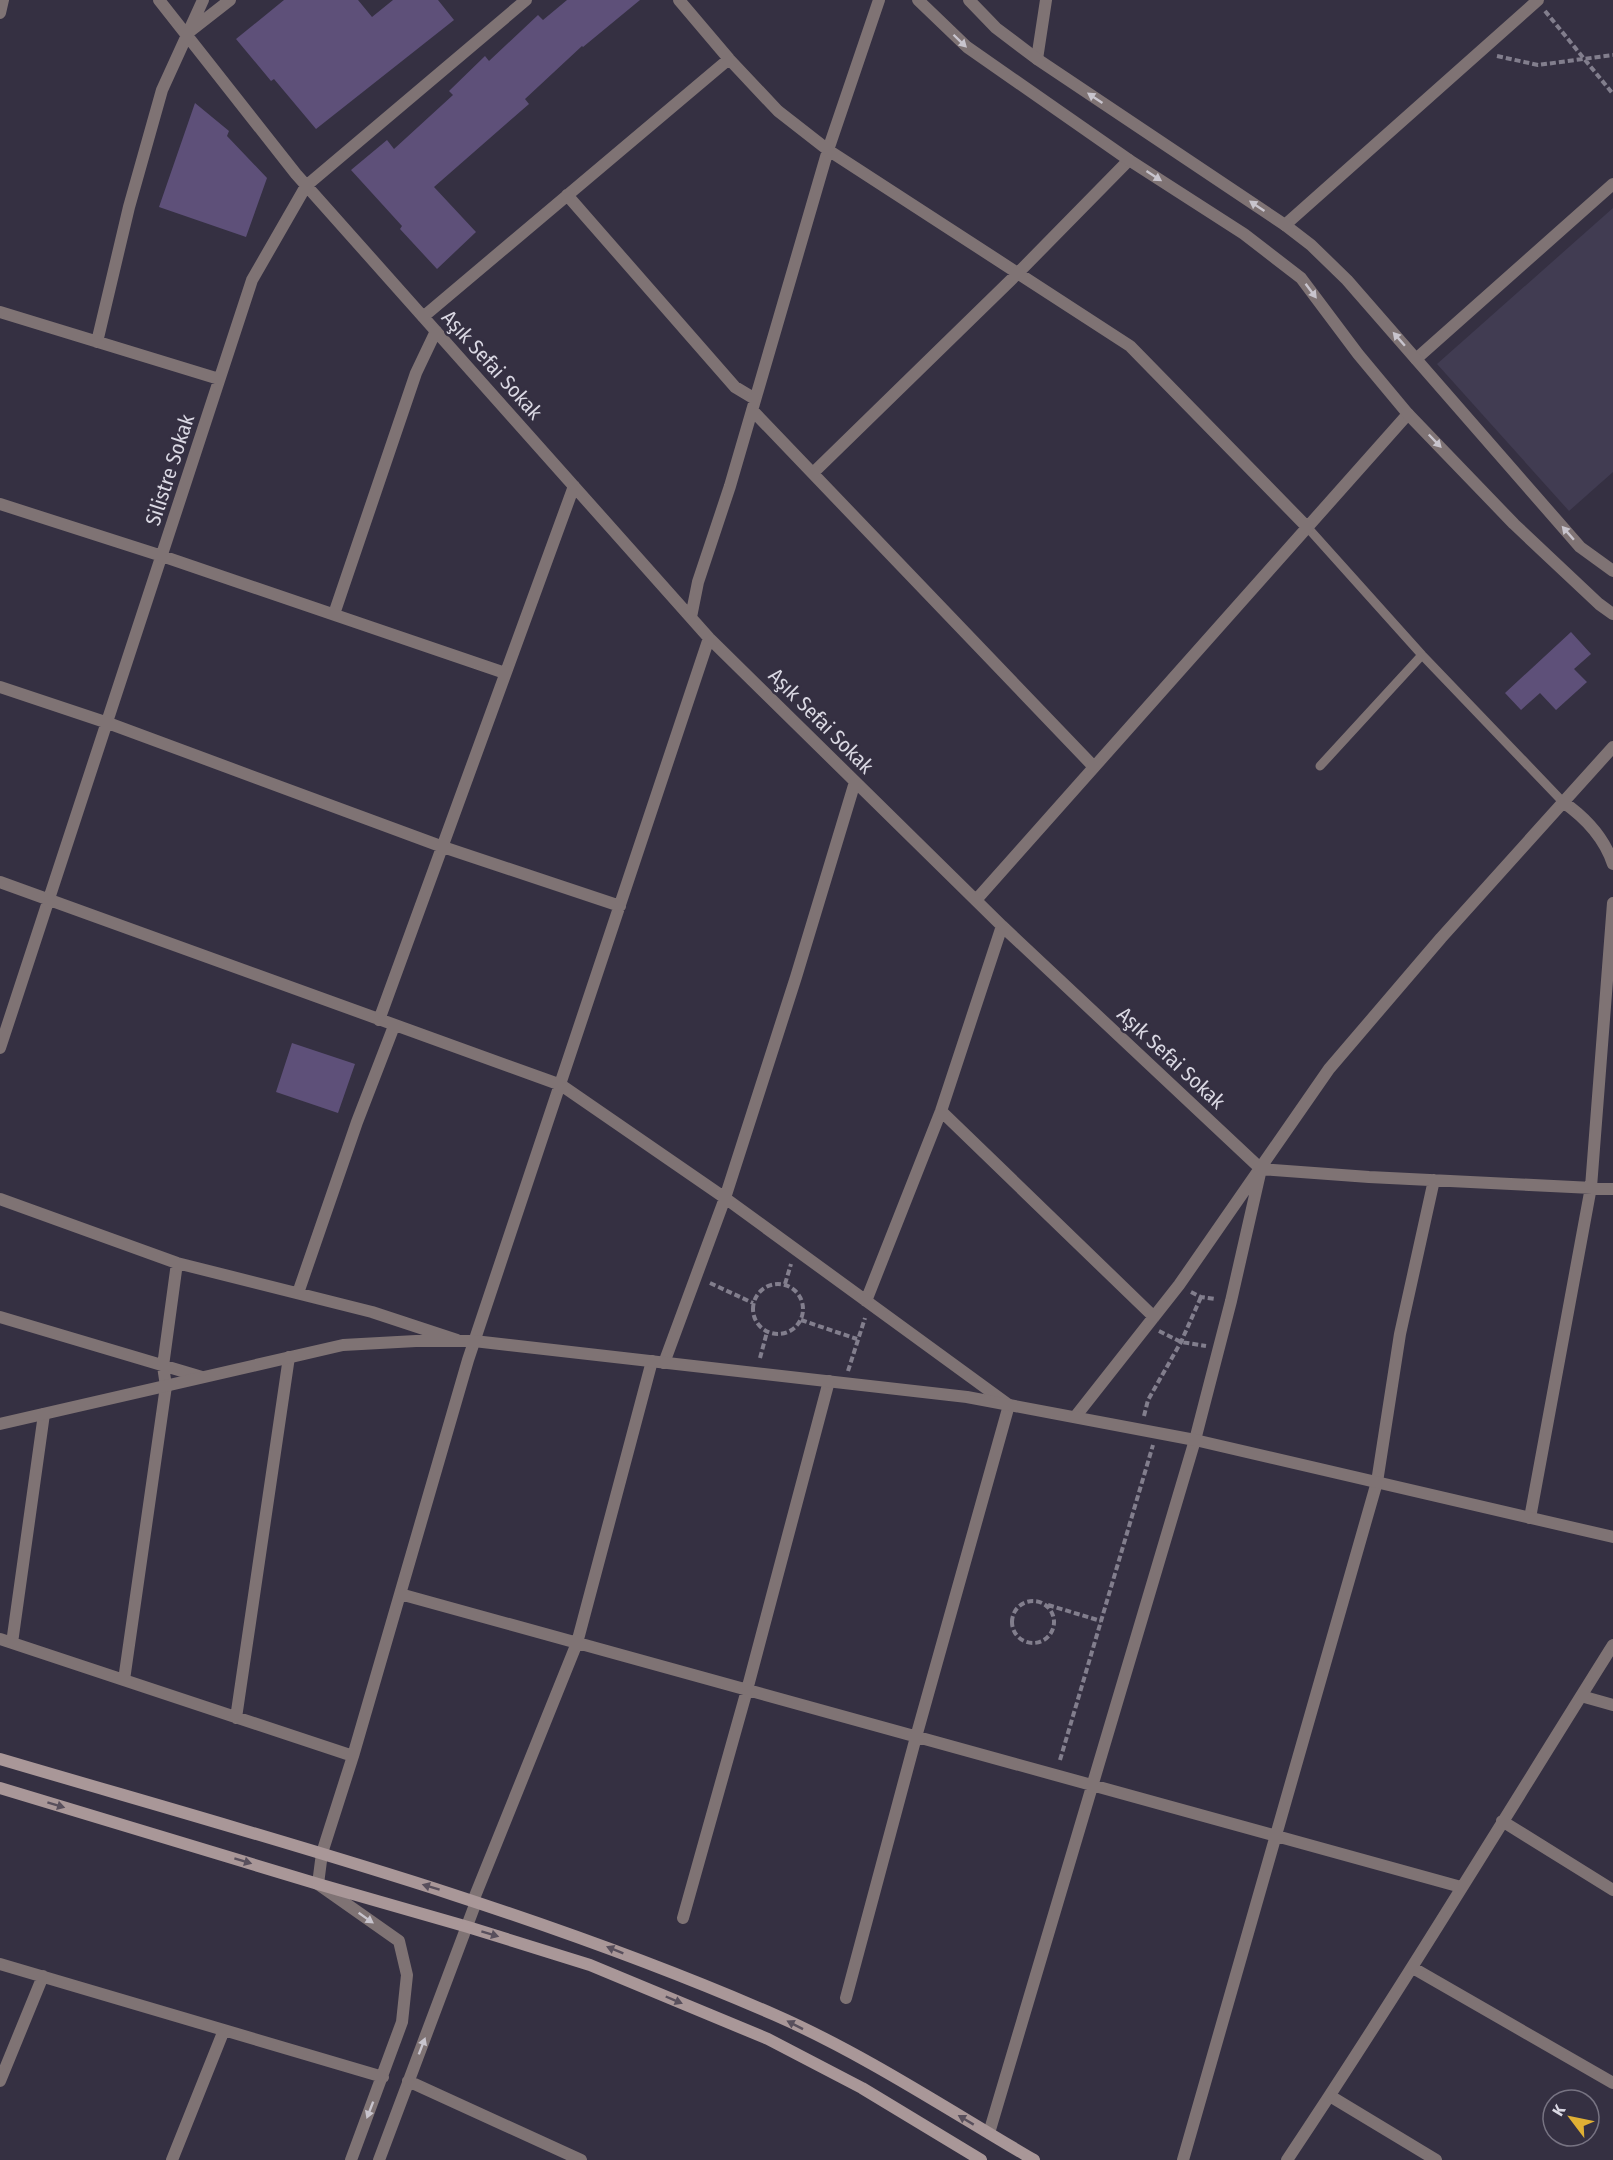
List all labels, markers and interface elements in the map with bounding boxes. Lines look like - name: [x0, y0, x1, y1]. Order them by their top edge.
- one-way arrow: [953, 33, 967, 47]
- one-way arrow: [1087, 93, 1103, 104]
- one-way arrow: [1146, 171, 1162, 182]
- one-way arrow: [1249, 201, 1265, 212]
- one-way arrow: [1304, 283, 1317, 299]
- street label: Aşık Sefai Sokak: [436, 305, 548, 425]
- one-way arrow: [1393, 332, 1406, 347]
- street label: Silistre Sokak: [140, 411, 200, 529]
- one-way arrow: [1427, 434, 1441, 448]
- one-way arrow: [1562, 526, 1575, 541]
- street label: Aşık Sefai Sokak: [763, 663, 879, 779]
- street label: Aşık Sefai Sokak: [1112, 1001, 1231, 1115]
- one-way arrow: [47, 1801, 65, 1810]
- one-way arrow: [234, 1857, 252, 1867]
- one-way arrow: [422, 1882, 440, 1891]
- one-way arrow: [358, 1912, 374, 1924]
- one-way arrow: [481, 1930, 499, 1939]
- one-way arrow: [606, 1945, 624, 1954]
- one-way arrow: [665, 1995, 683, 2005]
- one-way arrow: [786, 2021, 804, 2031]
- one-way arrow: [417, 2037, 427, 2055]
- north arrow: [1541, 2088, 1601, 2148]
- one-way arrow: [365, 2101, 375, 2119]
- text: K: [1548, 2101, 1570, 2119]
- one-way arrow: [957, 2115, 974, 2125]

